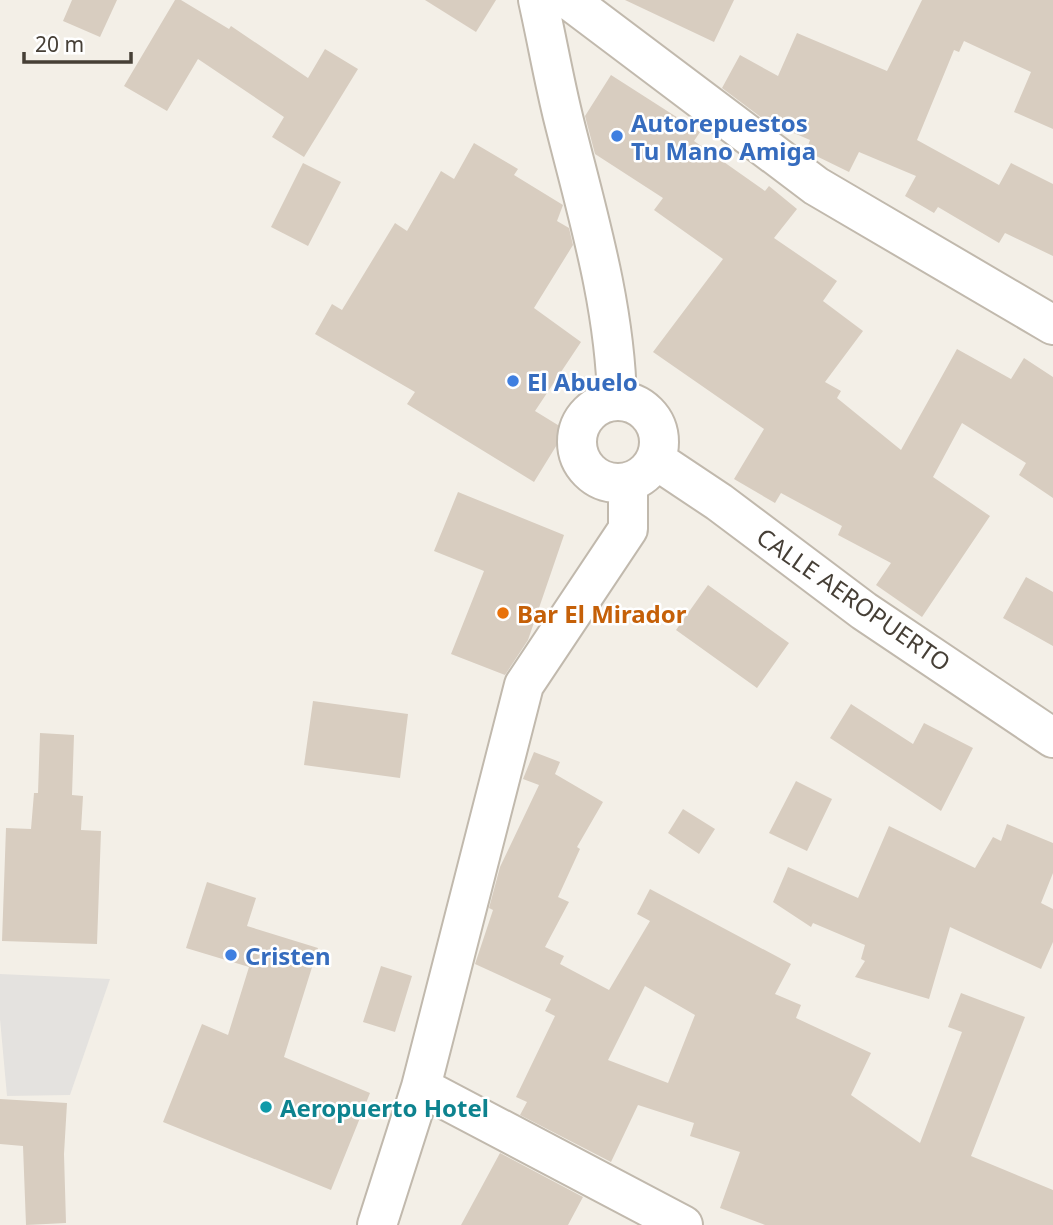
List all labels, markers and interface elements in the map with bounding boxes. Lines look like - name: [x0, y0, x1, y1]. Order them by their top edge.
- scale bar: [24, 21, 131, 65]
- text: 20 m: [35, 30, 84, 58]
- place label: Autorepuestos Tu Mano Amiga: [631, 106, 816, 167]
- marker: Autorepuestos Tu Mano Amiga: [609, 128, 625, 144]
- place label: El Abuelo: [527, 365, 638, 398]
- marker: El Abuelo: [505, 373, 521, 389]
- street label: CALLE AEROPUERTO: [751, 520, 957, 678]
- place label: Bar El Mirador: [517, 597, 687, 630]
- marker: Bar El Mirador: [495, 605, 511, 621]
- place label: Cristen: [245, 939, 331, 972]
- marker: Cristen: [223, 947, 239, 963]
- place label: Aeropuerto Hotel: [280, 1091, 489, 1124]
- marker: Aeropuerto Hotel: [258, 1099, 274, 1115]

